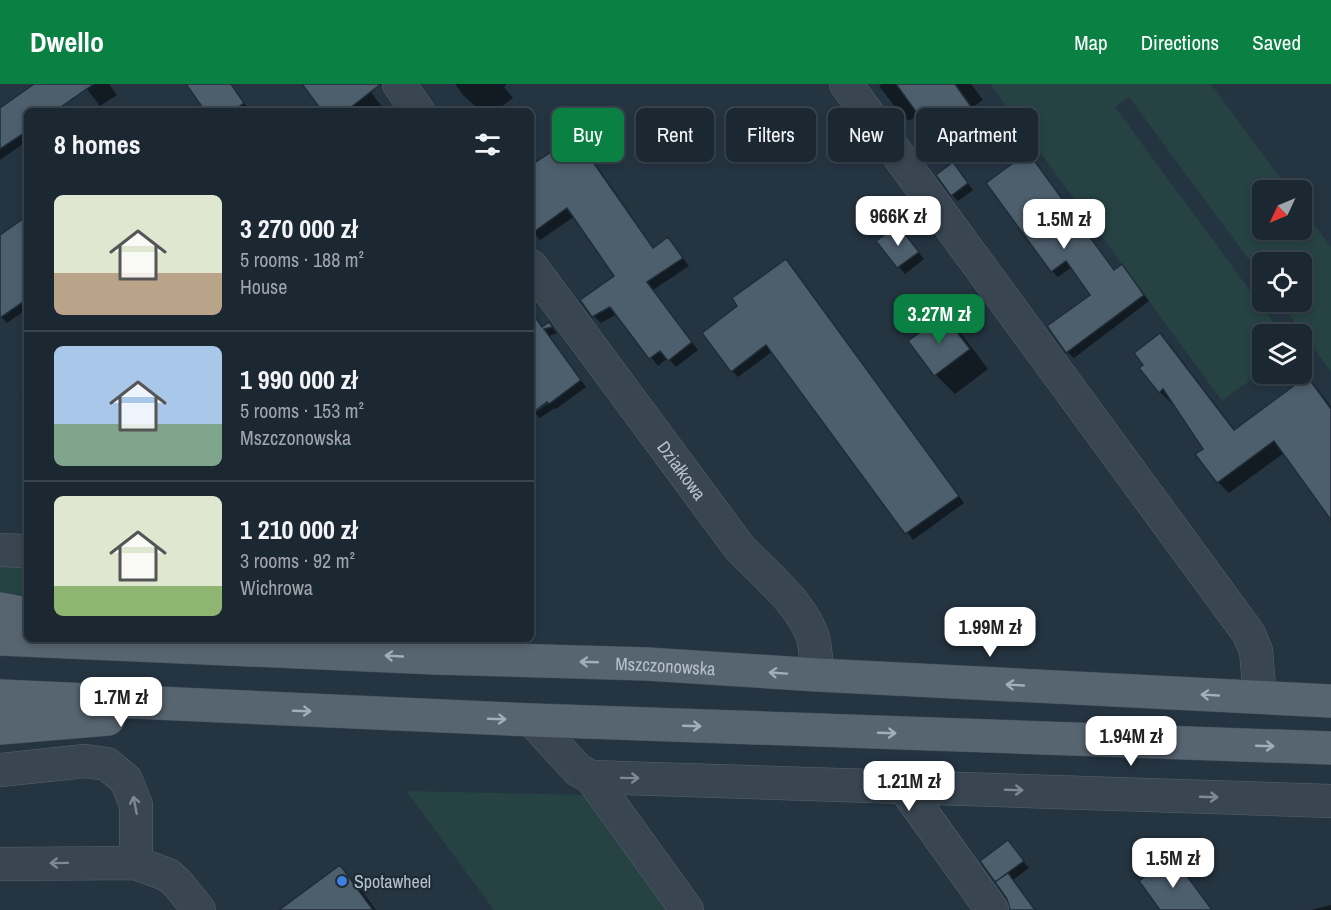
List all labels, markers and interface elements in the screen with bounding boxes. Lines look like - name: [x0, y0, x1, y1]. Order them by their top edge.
- text: Dwello: [30, 23, 104, 61]
- text: Map: [1074, 28, 1108, 57]
- text: Directions: [1141, 28, 1219, 57]
- text: Saved: [1252, 28, 1301, 57]
- chip: Buy: [552, 108, 624, 162]
- chip: Rent: [636, 108, 714, 162]
- chip: Filters: [726, 108, 816, 162]
- chip: New: [828, 108, 904, 162]
- chip: Apartment: [916, 108, 1038, 162]
- text: 8 homes: [54, 127, 141, 162]
- icon: filters: [471, 128, 504, 161]
- north arrow: [1252, 180, 1312, 240]
- map controls: [1252, 180, 1312, 384]
- pin: 966K zł: [843, 196, 953, 247]
- pin: 1.5M zł: [1009, 199, 1119, 250]
- text: 966K zł: [870, 202, 926, 229]
- text: 1.5M zł: [1037, 205, 1091, 232]
- text: 3 270 000 zł: [240, 211, 357, 246]
- icon: home: [102, 219, 174, 291]
- text: 5 rooms · 188 m²: [240, 246, 364, 273]
- button: locate: [1252, 252, 1312, 312]
- text: House: [240, 273, 287, 300]
- pin: 3.27M zł: [877, 294, 1001, 345]
- text: 3.27M zł: [908, 300, 970, 327]
- button: layers: [1252, 324, 1312, 384]
- text: 1 990 000 zł: [240, 362, 357, 397]
- icon: home: [102, 370, 174, 442]
- text: 5 rooms · 153 m²: [240, 397, 364, 424]
- text: Mszczonowska: [240, 424, 351, 451]
- street label: Działkowa: [652, 435, 712, 505]
- text: 1 210 000 zł: [240, 512, 357, 547]
- icon: home: [102, 520, 174, 592]
- text: 3 rooms · 92 m²: [240, 547, 355, 574]
- text: Wichrowa: [240, 574, 313, 601]
- pin: 1.99M zł: [928, 607, 1052, 658]
- text: 1.99M zł: [959, 613, 1021, 640]
- one-way arrow: [384, 651, 404, 662]
- street label: Mszczonowska: [615, 651, 716, 681]
- one-way arrow: [579, 657, 599, 668]
- one-way arrow: [769, 667, 789, 678]
- pin: 1.7M zł: [66, 677, 176, 728]
- one-way arrow: [1005, 680, 1025, 691]
- text: 1.7M zł: [94, 683, 148, 710]
- one-way arrow: [1200, 689, 1220, 700]
- one-way arrow: [292, 705, 312, 717]
- one-way arrow: [487, 713, 507, 724]
- pin: 1.94M zł: [1069, 716, 1193, 767]
- one-way arrow: [682, 721, 702, 732]
- text: 1.94M zł: [1100, 722, 1162, 749]
- one-way arrow: [877, 727, 897, 739]
- one-way arrow: [1254, 740, 1274, 752]
- pin: 1.21M zł: [847, 761, 971, 812]
- text: 1.21M zł: [878, 767, 940, 794]
- one-way arrow: [620, 772, 640, 784]
- one-way arrow: [1003, 784, 1023, 796]
- one-way arrow: [1198, 791, 1218, 802]
- one-way arrow: [129, 796, 140, 815]
- pin: 1.5M zł: [1118, 838, 1228, 889]
- text: 1.5M zł: [1146, 844, 1200, 871]
- one-way arrow: [49, 858, 69, 869]
- place label: Spotawheel: [354, 869, 431, 894]
- marker: Spotawheel: [335, 874, 349, 888]

